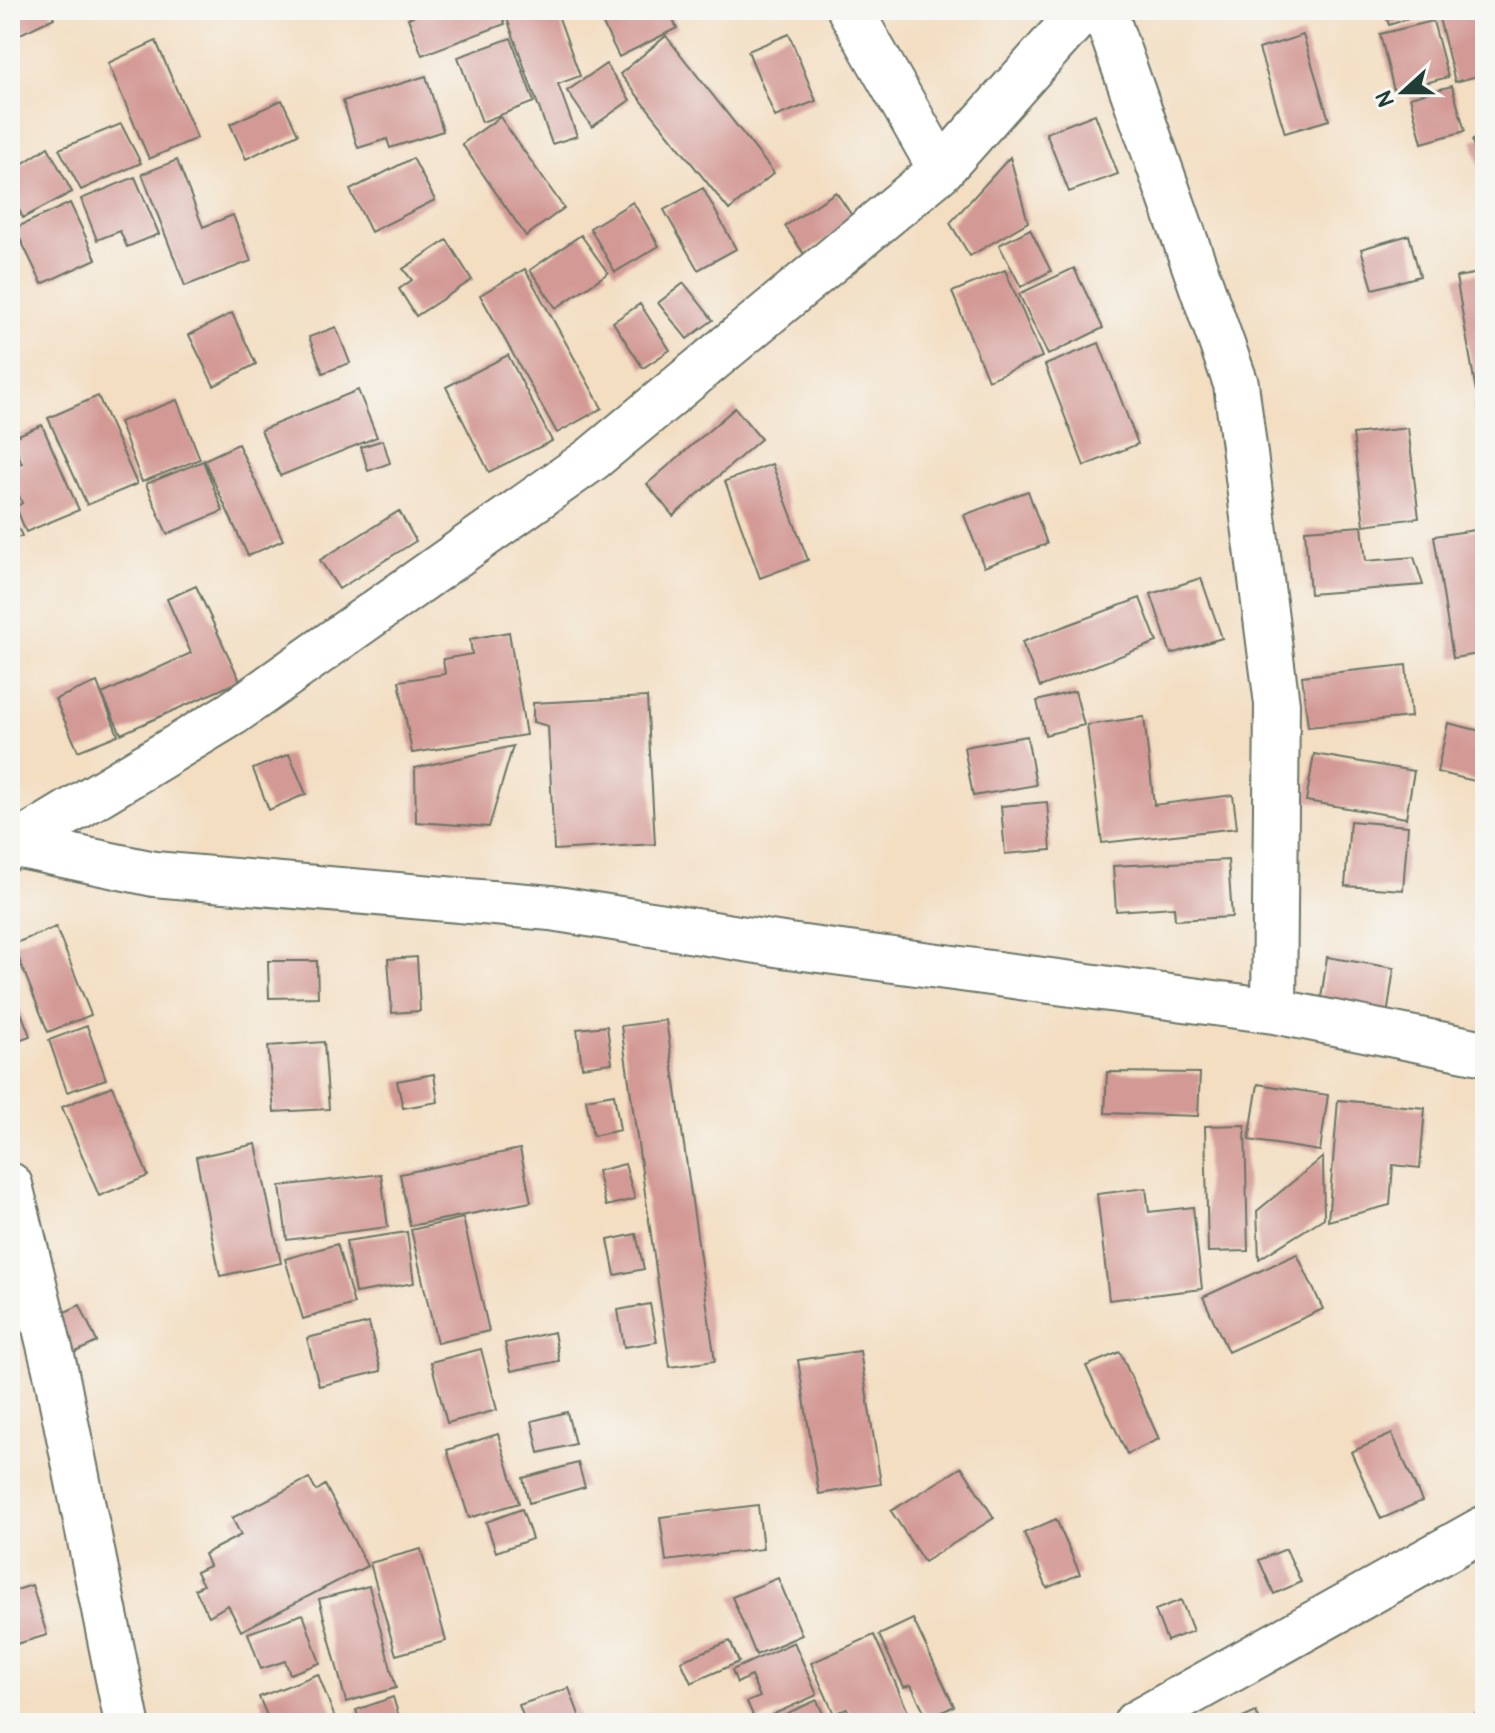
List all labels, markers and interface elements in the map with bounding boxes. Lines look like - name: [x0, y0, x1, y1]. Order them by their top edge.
- north arrow: [1363, 52, 1443, 132]
- text: N: [1369, 87, 1401, 111]

